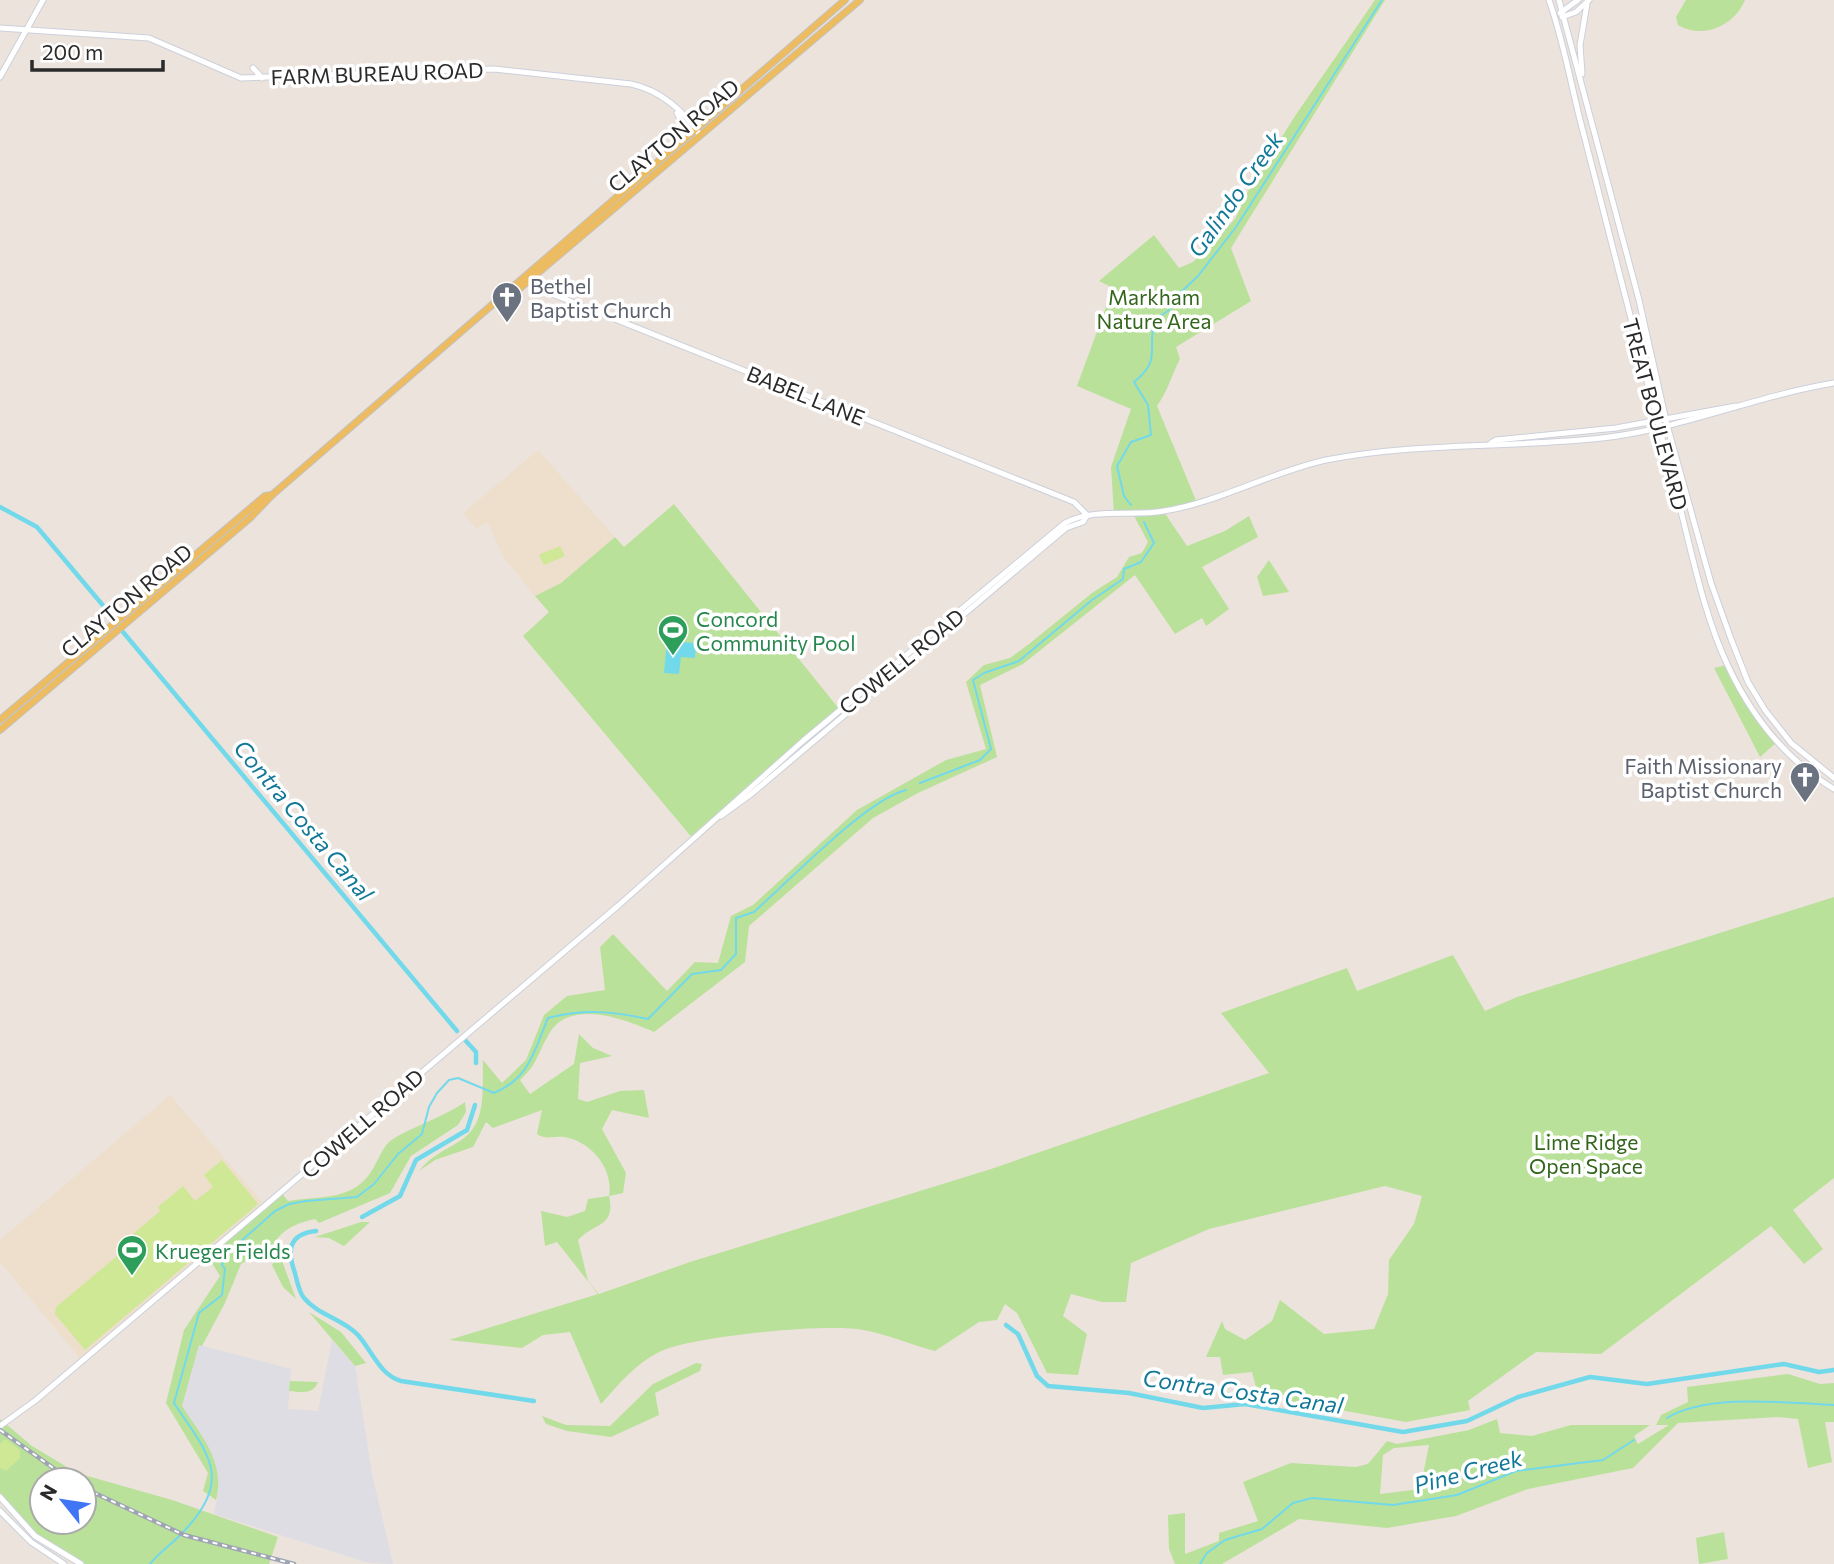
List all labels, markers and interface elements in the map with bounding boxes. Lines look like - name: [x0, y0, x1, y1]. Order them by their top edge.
- scale bar: [32, 28, 163, 72]
- text: 200 m: [42, 39, 103, 64]
- street label: FARM BUREAU ROAD: [270, 57, 484, 89]
- street label: CLAYTON ROAD: [603, 73, 743, 197]
- water label: Galindo Creek: [1182, 126, 1289, 262]
- place label: Bethel Baptist Church: [530, 273, 672, 322]
- church icon: Bethel Baptist Church: [490, 280, 524, 324]
- park label: Markham Nature Area: [1097, 284, 1211, 333]
- street label: TREAT BOULEVARD: [1618, 315, 1694, 513]
- street label: BABEL LANE: [743, 360, 869, 430]
- street label: CLAYTON ROAD: [56, 538, 196, 662]
- street label: COWELL ROAD: [834, 603, 968, 719]
- place label: Concord Community Pool: [696, 606, 855, 655]
- sports icon: Concord Community Pool: [656, 613, 690, 657]
- water label: Contra Costa Canal: [228, 734, 380, 907]
- place label: Faith Missionary Baptist Church: [1625, 753, 1782, 802]
- church icon: Faith Missionary Baptist Church: [1788, 760, 1822, 804]
- street label: COWELL ROAD: [296, 1063, 428, 1183]
- park label: Lime Ridge Open Space: [1529, 1129, 1643, 1178]
- sports icon: Krueger Fields: [115, 1233, 149, 1277]
- place label: Krueger Fields: [155, 1238, 290, 1263]
- water label: Contra Costa Canal: [1141, 1363, 1346, 1419]
- water label: Pine Creek: [1411, 1443, 1526, 1499]
- north arrow: [28, 1466, 98, 1536]
- text: N: [34, 1480, 61, 1504]

